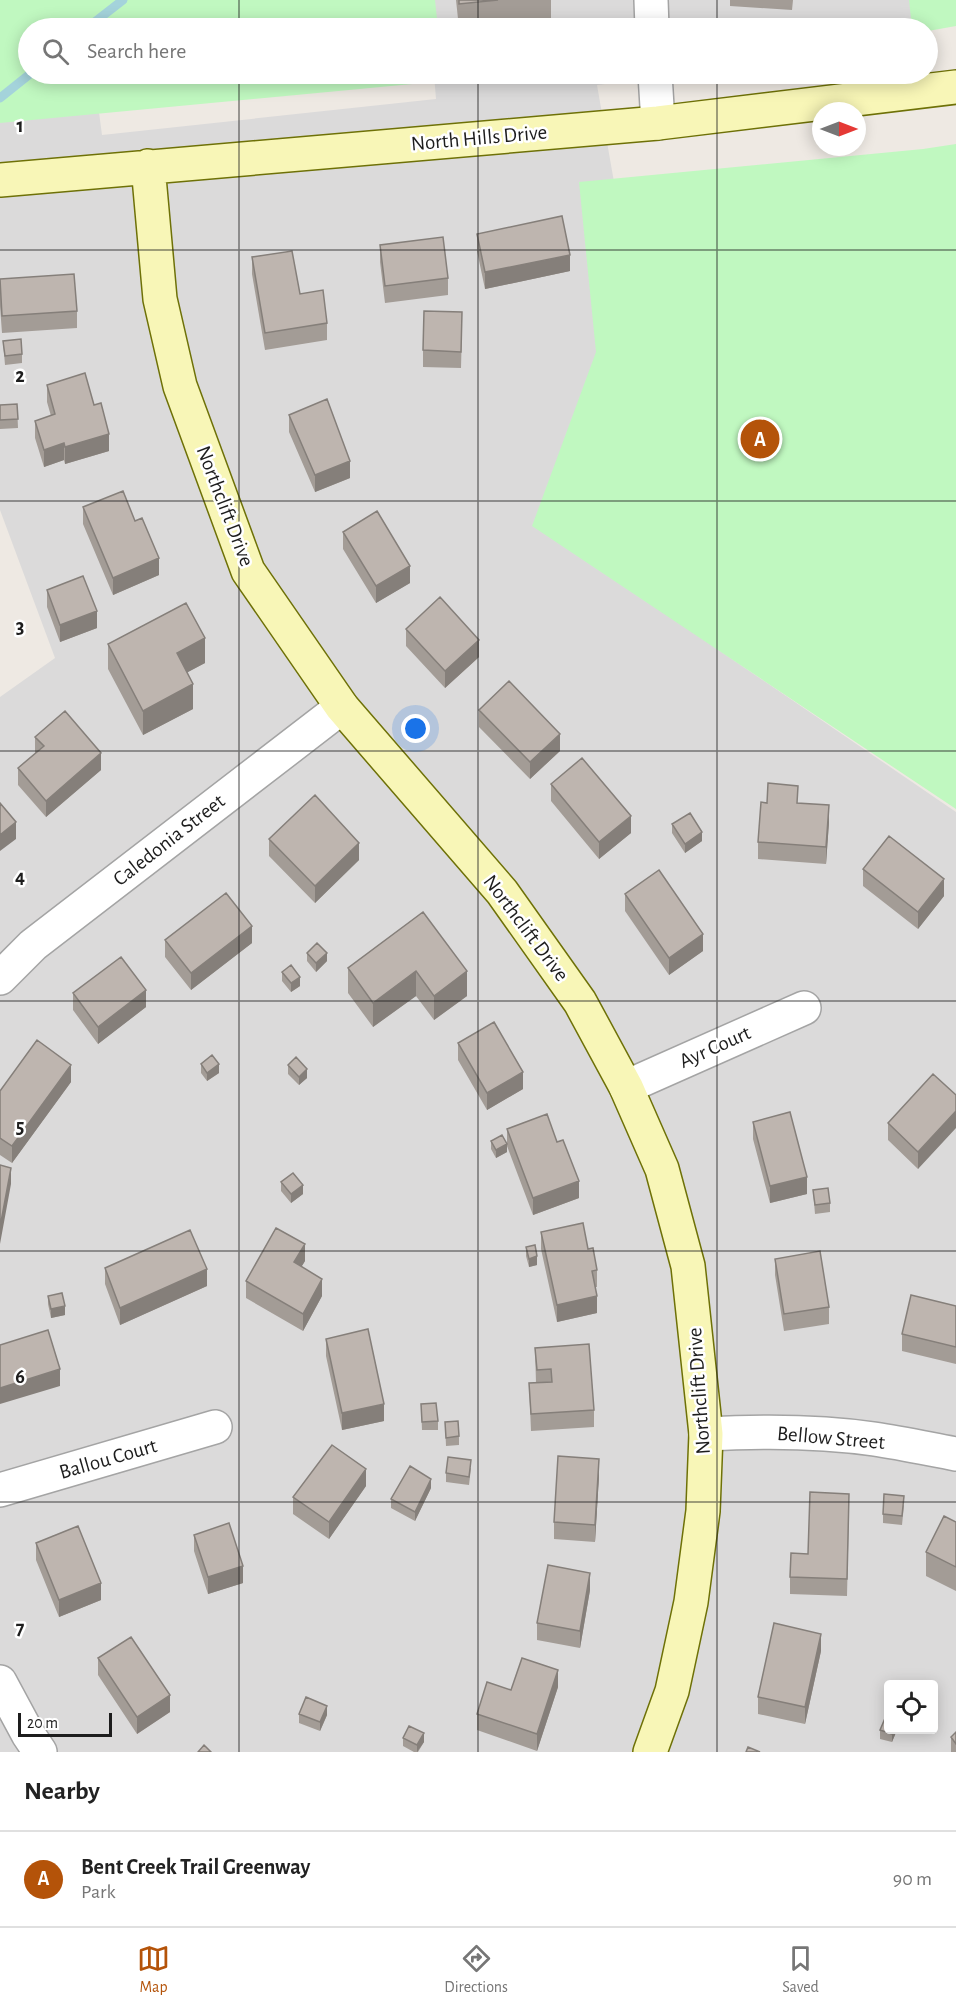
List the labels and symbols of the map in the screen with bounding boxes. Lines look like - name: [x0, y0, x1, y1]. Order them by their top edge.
- north arrow: [812, 102, 866, 156]
- text: 1: [16, 116, 24, 136]
- street label: North Hills Drive: [410, 122, 548, 154]
- text: 2: [15, 366, 25, 386]
- pin: A: [740, 416, 780, 462]
- street label: Northclift Drive: [192, 443, 258, 569]
- text: 3: [16, 617, 24, 637]
- your location: [401, 714, 430, 743]
- street label: Caledonia Street: [109, 790, 229, 890]
- text: 4: [15, 867, 25, 887]
- street label: Northclift Drive: [479, 871, 573, 985]
- street label: Ayr Court: [676, 1022, 754, 1072]
- text: 5: [16, 1117, 24, 1137]
- street label: Northclift Drive: [684, 1327, 714, 1455]
- text: 6: [15, 1367, 25, 1387]
- street label: Bellow Street: [776, 1423, 886, 1453]
- street label: Ballou Court: [57, 1435, 160, 1483]
- text: 7: [16, 1618, 25, 1638]
- scale bar: [18, 1710, 112, 1738]

